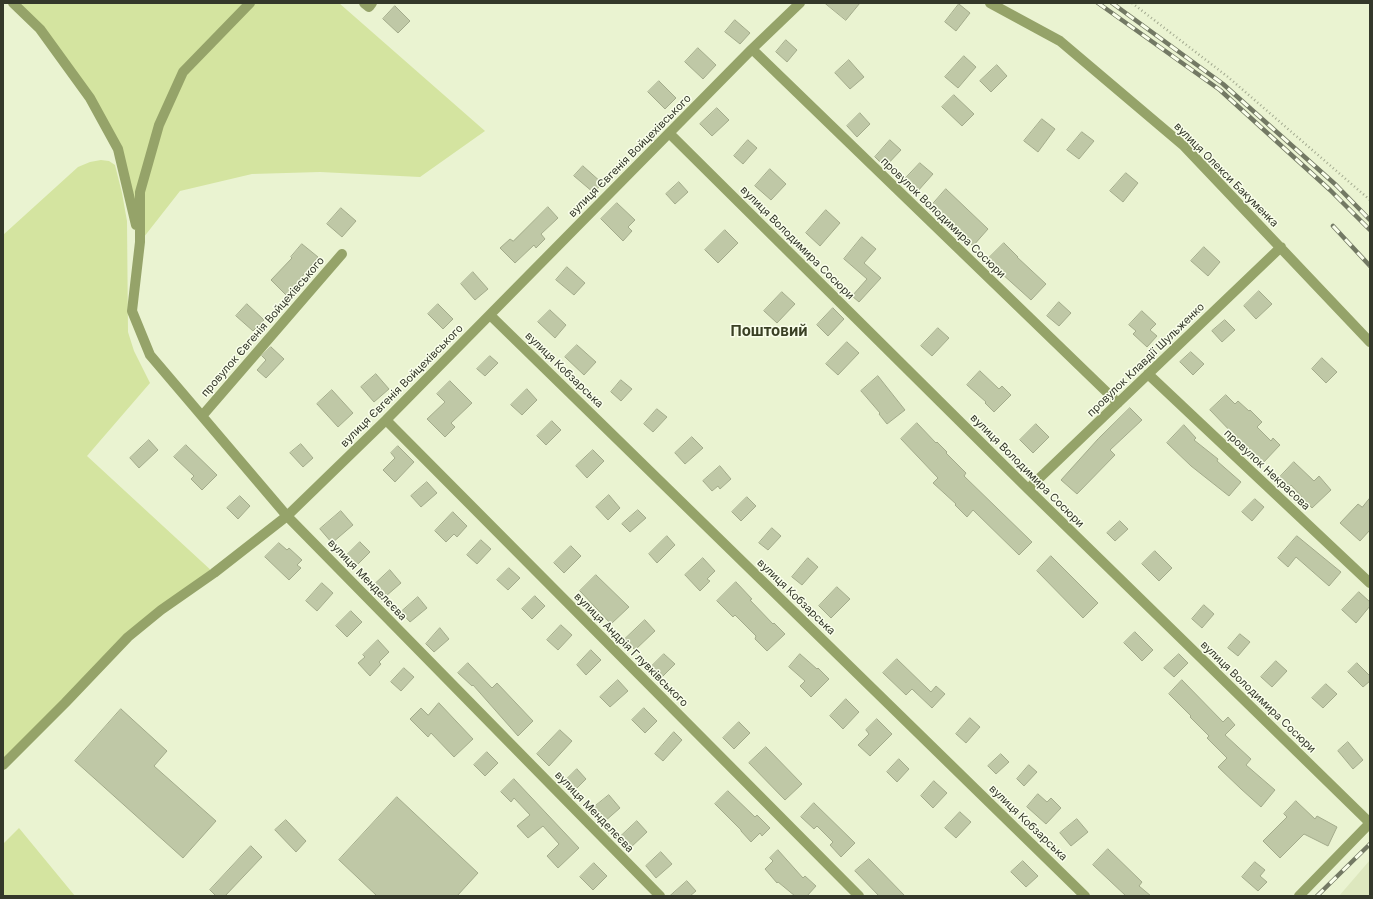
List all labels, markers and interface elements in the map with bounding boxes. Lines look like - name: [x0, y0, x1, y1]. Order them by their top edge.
- street label: вулиця Євгенія Войцехівського: [566, 92, 694, 220]
- street label: вулиця Олекси Бакуменка: [1171, 120, 1281, 230]
- street label: провулок Володимира Сосюри: [878, 155, 1008, 281]
- street label: вулиця Володимира Сосюри: [737, 183, 857, 303]
- street label: провулок Євгенія Войцехівського: [199, 254, 327, 400]
- street label: провулок Клавдії Шульженко: [1085, 300, 1207, 420]
- street label: вулиця Євгенія Войцехівського: [338, 322, 466, 450]
- district label: Поштовий: [730, 322, 808, 340]
- street label: вулиця Кобзарська: [522, 329, 606, 411]
- street label: вулиця Володимира Сосюри: [967, 411, 1087, 531]
- street label: провулок Некрасова: [1221, 427, 1313, 513]
- street label: вулиця Менделєєва: [325, 537, 409, 623]
- street label: вулиця Кобзарська: [754, 556, 838, 638]
- street label: вулиця Андрія Глувківського: [571, 590, 691, 710]
- street label: вулиця Володимира Сосюри: [1198, 638, 1318, 756]
- street label: вулиця Менделєєва: [552, 769, 636, 855]
- street label: вулиця Кобзарська: [986, 782, 1070, 864]

